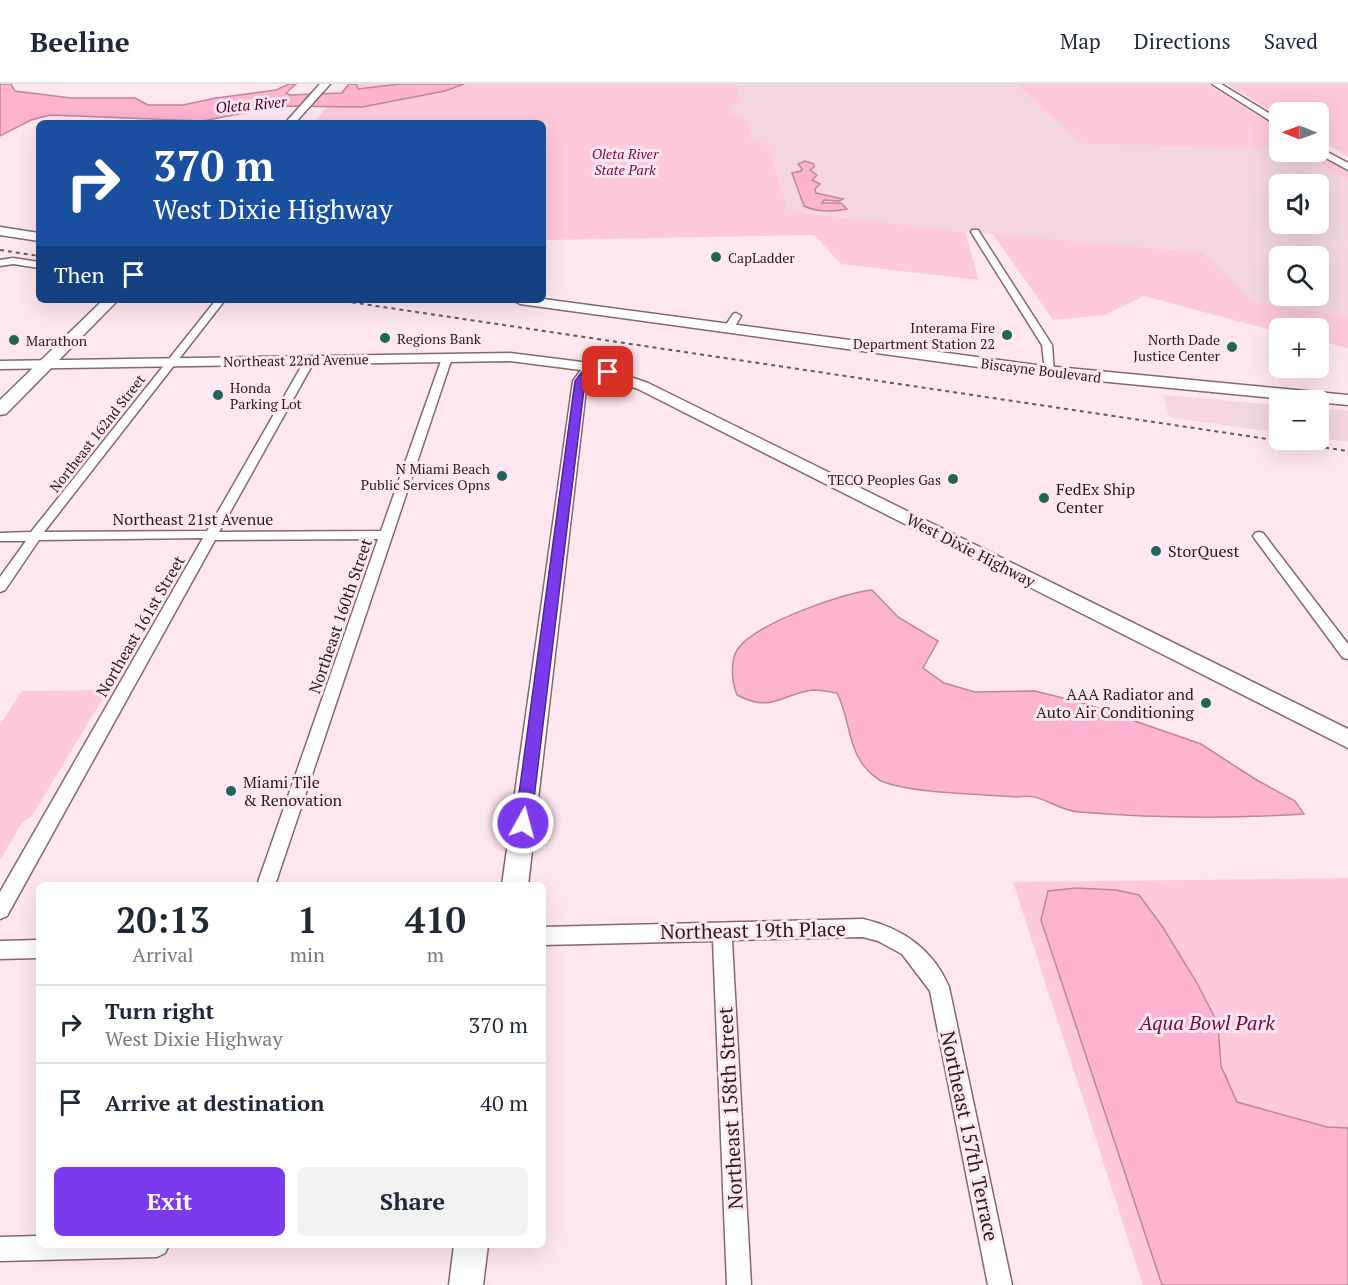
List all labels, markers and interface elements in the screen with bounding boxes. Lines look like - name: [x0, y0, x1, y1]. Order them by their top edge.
- text: Beeline: [30, 23, 130, 60]
- text: Map: [1060, 27, 1101, 55]
- text: Directions: [1134, 27, 1231, 55]
- text: Saved: [1264, 27, 1318, 55]
- water label: Oleta River: [215, 91, 289, 117]
- north arrow: [1269, 102, 1329, 162]
- map controls: [1269, 102, 1329, 450]
- text: 370 m: [153, 137, 274, 193]
- icon: right: [54, 144, 132, 222]
- park label: Oleta River State Park: [592, 144, 659, 179]
- button: sound: [1269, 174, 1329, 234]
- text: West Dixie Highway: [153, 191, 393, 227]
- button: search: [1269, 246, 1329, 306]
- place label: CapLadder: [728, 248, 795, 267]
- marker: CapLadder: [709, 250, 723, 264]
- icon: arrive: [117, 258, 150, 291]
- text: Then: [54, 260, 105, 289]
- place label: Interama Fire Department Station 22: [853, 318, 995, 353]
- button: +: [1269, 318, 1329, 378]
- marker: Interama Fire Department Station 22: [1000, 328, 1014, 342]
- place label: Regions Bank: [397, 329, 482, 348]
- place label: North Dade Justice Center: [1133, 330, 1221, 365]
- place label: Marathon: [26, 331, 88, 350]
- marker: Regions Bank: [378, 331, 392, 345]
- marker: Marathon: [7, 333, 21, 347]
- marker: North Dade Justice Center: [1225, 340, 1239, 354]
- pin: [582, 346, 633, 397]
- street label: Northeast 22nd Avenue: [223, 349, 369, 371]
- street label: Biscayne Boulevard: [980, 353, 1102, 387]
- icon: arrive: [591, 355, 624, 388]
- street label: Northeast 162nd Street: [45, 369, 150, 496]
- place label: Honda Parking Lot: [230, 378, 303, 413]
- marker: Honda Parking Lot: [211, 388, 225, 402]
- button: −: [1269, 390, 1329, 450]
- place label: N Miami Beach Public Services Opns: [361, 459, 490, 494]
- marker: N Miami Beach Public Services Opns: [495, 469, 509, 483]
- place label: TECO Peoples Gas: [828, 470, 941, 489]
- marker: TECO Peoples Gas: [946, 472, 960, 486]
- place label: FedEx Ship Center: [1056, 478, 1135, 518]
- marker: FedEx Ship Center: [1037, 491, 1051, 505]
- street label: Northeast 21st Avenue: [113, 508, 273, 530]
- street label: West Dixie Highway: [903, 508, 1040, 592]
- street label: Northeast 160th Street: [303, 536, 377, 696]
- place label: StorQuest: [1168, 540, 1240, 562]
- marker: StorQuest: [1149, 544, 1163, 558]
- street label: Northeast 161st Street: [90, 551, 190, 701]
- place label: AAA Radiator and Auto Air Conditioning: [1036, 683, 1195, 723]
- marker: AAA Radiator and Auto Air Conditioning: [1199, 696, 1213, 710]
- place label: Miami Tile & Renovation: [243, 771, 343, 811]
- marker: Miami Tile & Renovation: [224, 784, 238, 798]
- position arrow: [491, 791, 555, 855]
- text: 20:13: [116, 896, 210, 943]
- text: 1: [297, 896, 318, 943]
- text: 410: [405, 896, 466, 943]
- street label: Northeast 19th Place: [660, 915, 846, 945]
- text: Arrival: [132, 941, 194, 968]
- text: min: [290, 941, 325, 968]
- text: m: [427, 941, 444, 968]
- text: Turn right: [105, 996, 214, 1025]
- street label: Northeast 158th Street: [711, 1005, 749, 1210]
- icon: right: [54, 1008, 87, 1041]
- park label: Aqua Bowl Park: [1138, 1009, 1275, 1036]
- text: 370 m: [468, 1010, 528, 1039]
- text: West Dixie Highway: [105, 1025, 282, 1052]
- street label: Northeast 157th Terrace: [935, 1028, 1005, 1244]
- icon: arrive: [54, 1086, 87, 1119]
- text: Arrive at destination: [105, 1088, 324, 1117]
- text: 40 m: [480, 1088, 528, 1117]
- button: Exit: [54, 1167, 285, 1236]
- button: Share: [297, 1167, 528, 1236]

